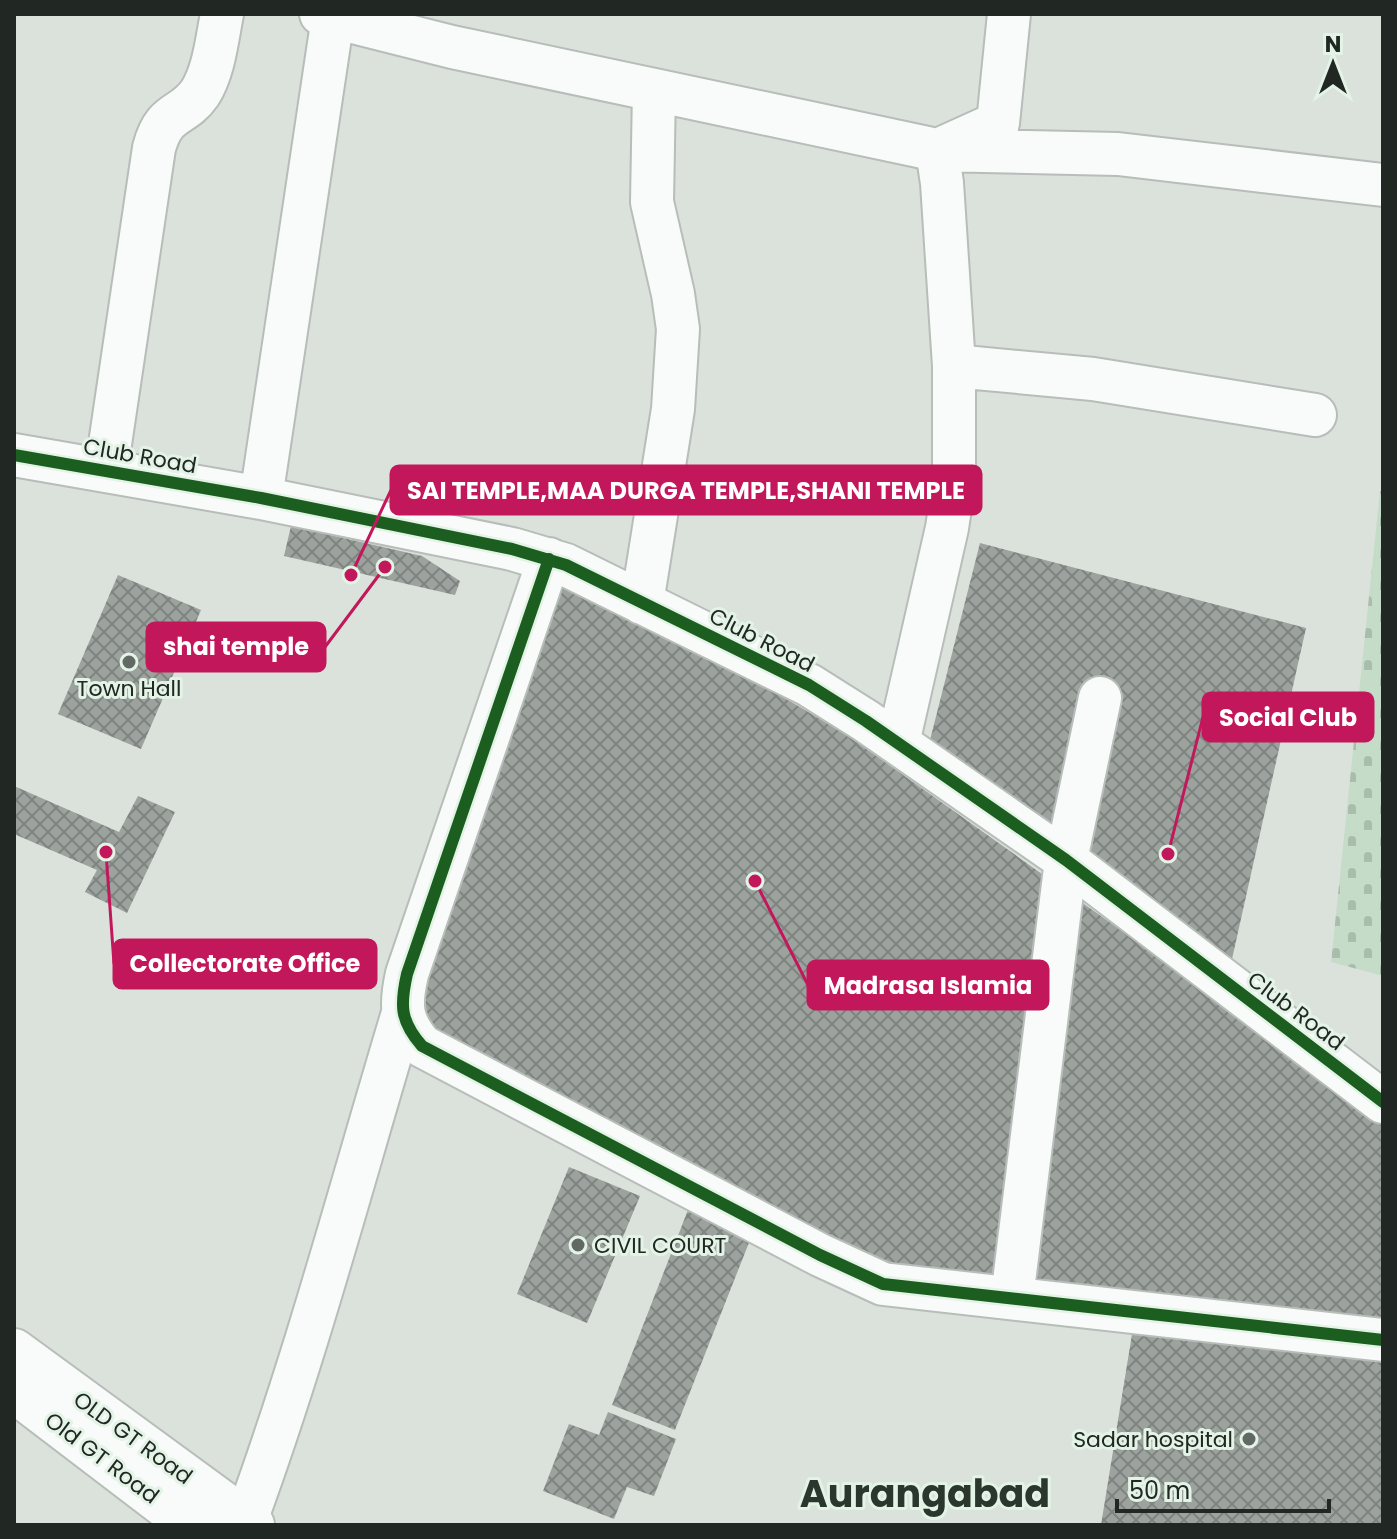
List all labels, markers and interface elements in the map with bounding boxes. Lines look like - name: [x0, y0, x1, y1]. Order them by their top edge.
- north arrow: [1293, 24, 1373, 104]
- text: N: [1325, 29, 1341, 60]
- street label: Club Road: [81, 431, 199, 481]
- callout: SAI TEMPLE,MAA DURGA TEMPLE,SHANI TEMPLE: [391, 466, 981, 514]
- text: SAI TEMPLE,MAA DURGA TEMPLE,SHANI TEMPLE: [407, 474, 965, 507]
- street label: Club Road: [704, 600, 820, 680]
- callout: shai temple: [147, 623, 325, 671]
- text: shai temple: [163, 630, 309, 663]
- marker: Town Hall: [120, 653, 138, 671]
- place label: Town Hall: [77, 673, 181, 704]
- callout: Social Club: [1203, 693, 1373, 741]
- text: Social Club: [1219, 701, 1357, 734]
- callout: Collectorate Office: [114, 940, 376, 988]
- text: Collectorate Office: [130, 947, 361, 980]
- callout: Madrasa Islamia: [808, 961, 1048, 1009]
- street label: Club Road: [1241, 964, 1351, 1058]
- text: Madrasa Islamia: [824, 969, 1032, 1002]
- place label: CIVIL COURT: [594, 1230, 727, 1261]
- marker: CIVIL COURT: [569, 1236, 587, 1254]
- street label: OLD GT Road: [67, 1384, 199, 1492]
- street label: Old GT Road: [39, 1405, 165, 1511]
- place label: Sadar hospital: [1073, 1424, 1233, 1455]
- marker: Sadar hospital: [1240, 1430, 1258, 1448]
- scale bar: [1117, 1463, 1329, 1513]
- district label: Aurangabad: [800, 1467, 1050, 1520]
- text: 50 m: [1129, 1474, 1190, 1507]

